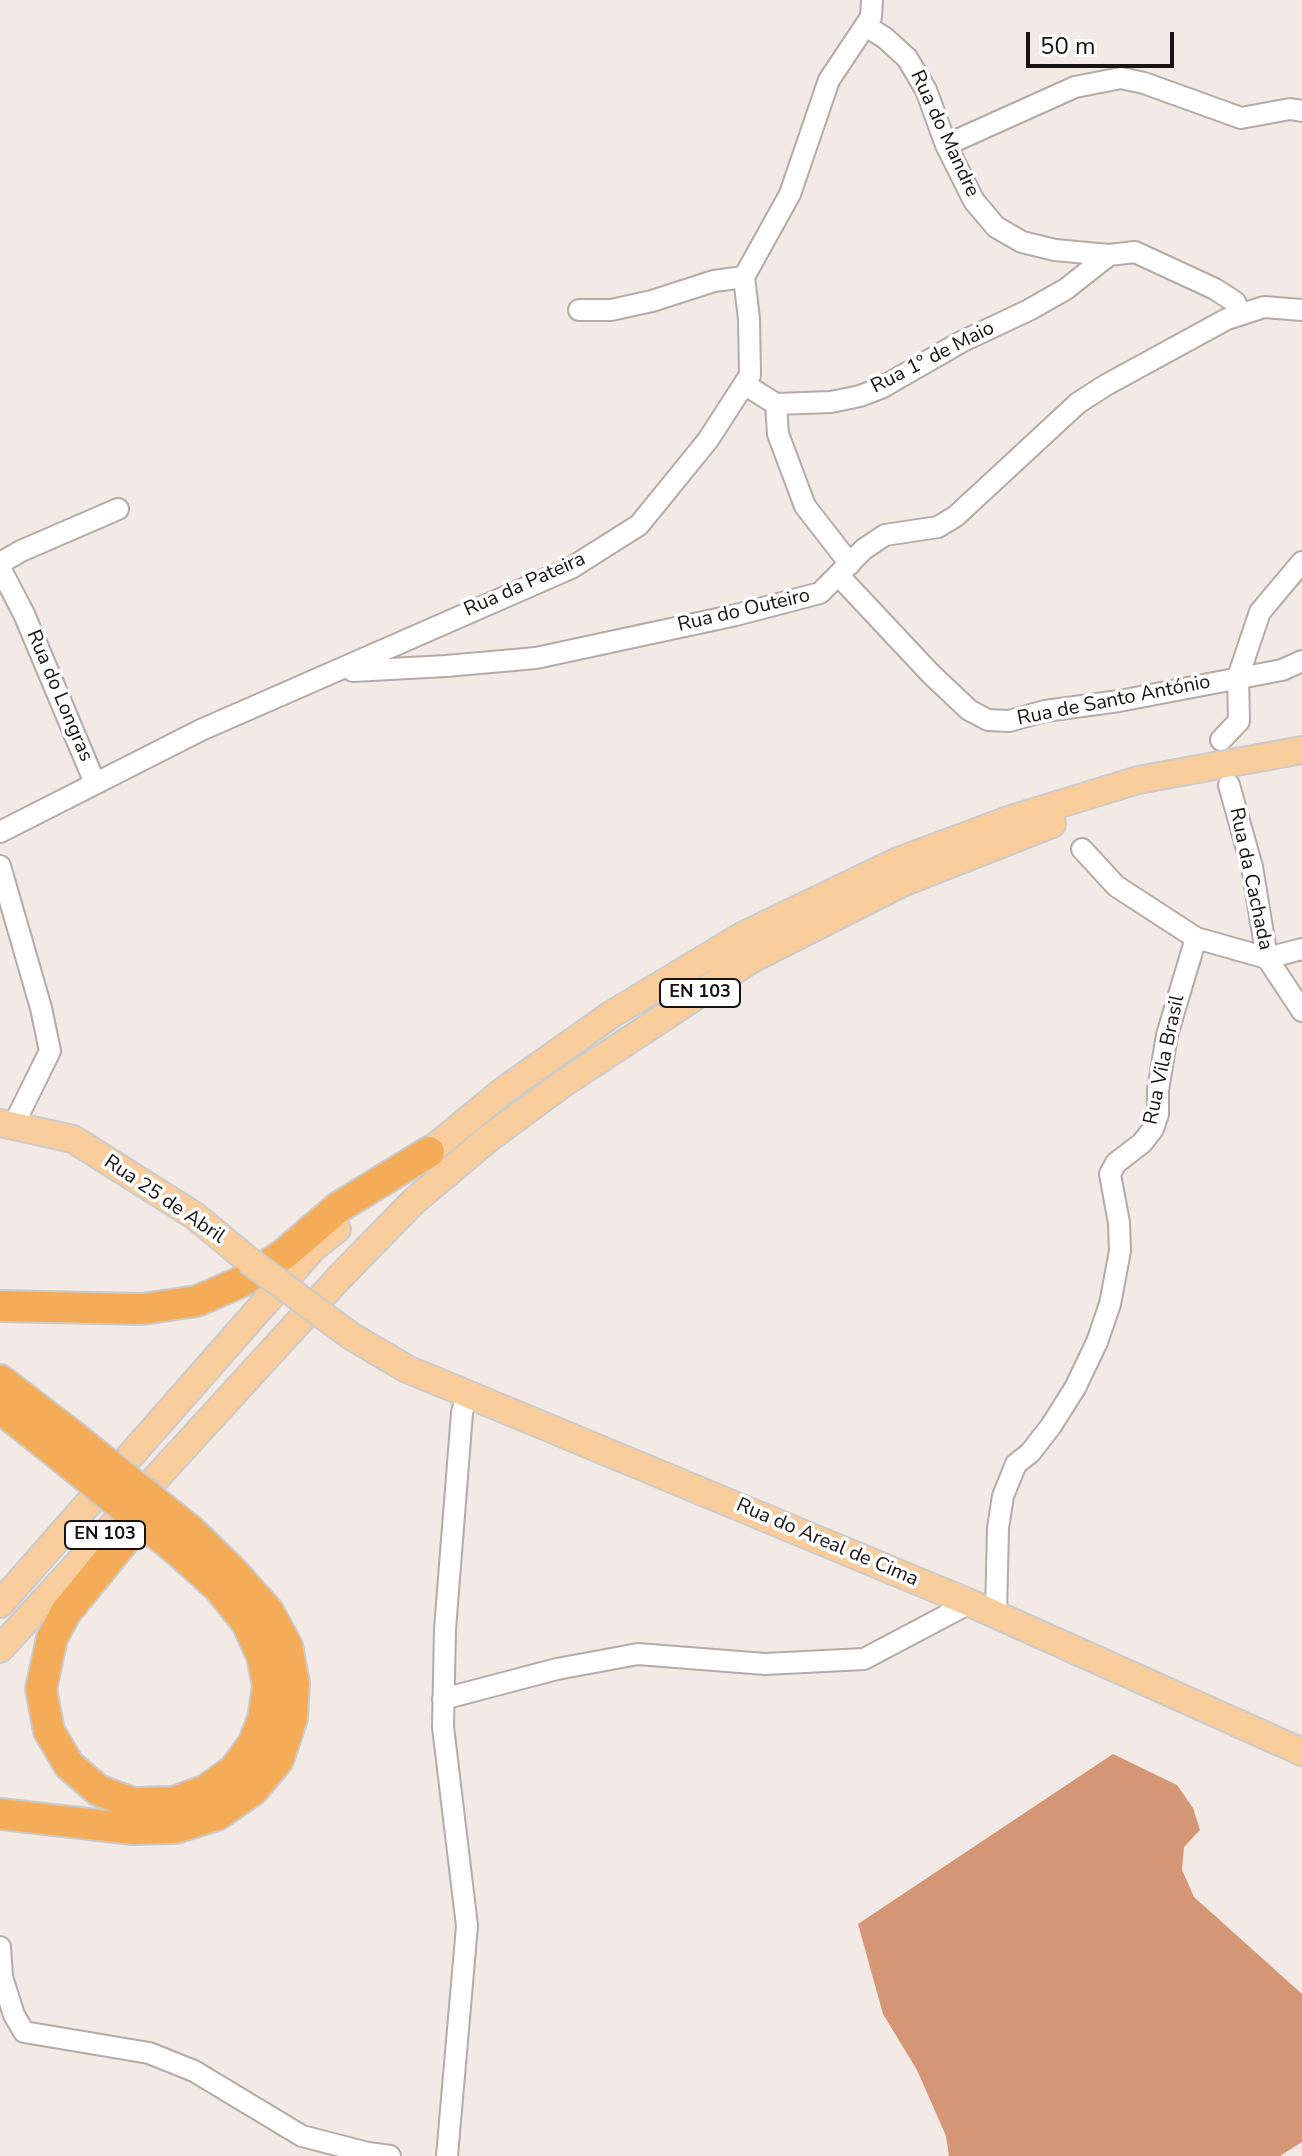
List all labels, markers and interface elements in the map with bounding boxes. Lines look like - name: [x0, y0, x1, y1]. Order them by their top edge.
- scale bar: [1030, 16, 1178, 66]
- text: 50 m: [1040, 30, 1096, 62]
- street label: Rua do Mandre: [904, 67, 984, 201]
- street label: Rua 1º de Maio: [867, 317, 999, 399]
- street label: Rua da Pateira: [461, 548, 589, 622]
- street label: Rua do Outeiro: [675, 584, 813, 638]
- street label: Rua do Longras: [21, 627, 97, 765]
- street label: Rua de Santo António: [1015, 670, 1213, 732]
- street label: Rua da Cachada: [1223, 806, 1277, 952]
- road number: EN 103: [660, 979, 740, 1007]
- street label: Rua Vila Brasil: [1140, 993, 1190, 1127]
- street label: Rua 25 de Abril: [99, 1151, 229, 1249]
- street label: Rua do Areal de Cima: [732, 1494, 922, 1592]
- road number: EN 103: [65, 1521, 145, 1549]

